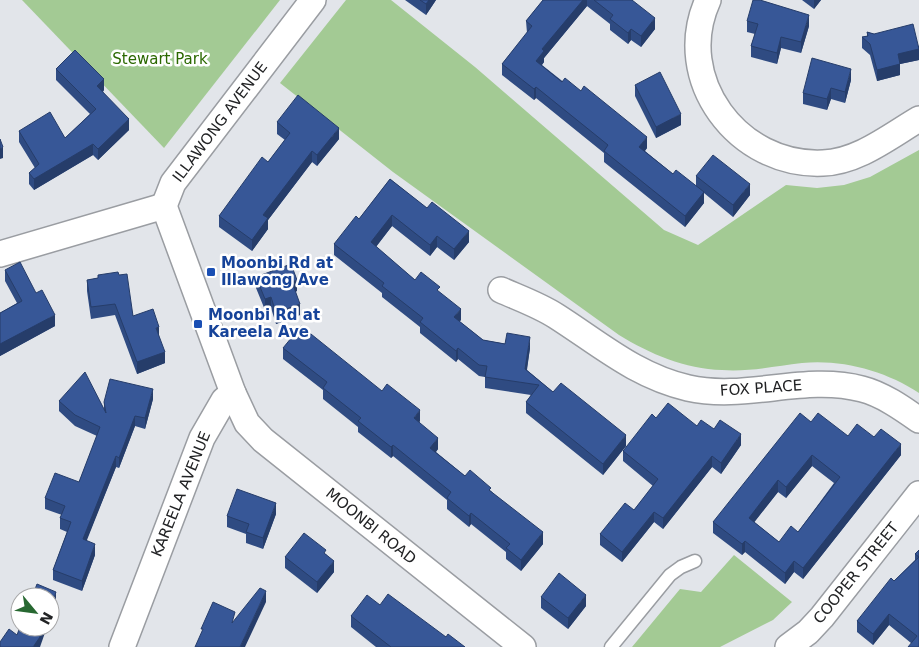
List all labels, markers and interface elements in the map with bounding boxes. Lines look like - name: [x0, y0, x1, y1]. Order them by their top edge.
- park label: Stewart Park: [112, 50, 208, 68]
- street label: ILLAWONG AVENUE: [169, 58, 271, 186]
- place label: Moonbi Rd at Illawong Ave: [221, 254, 333, 289]
- marker: Moonbi Rd at Illawong Ave: [205, 266, 217, 278]
- place label: Moonbi Rd at Kareela Ave: [208, 306, 320, 341]
- marker: Moonbi Rd at Kareela Ave: [192, 318, 204, 330]
- street label: FOX PLACE: [719, 376, 803, 400]
- street label: KAREELA AVENUE: [148, 429, 214, 559]
- street label: MOONBI ROAD: [322, 484, 420, 568]
- street label: COOPER STREET: [810, 518, 903, 627]
- north arrow: [10, 587, 60, 637]
- text: N: [37, 609, 56, 627]

